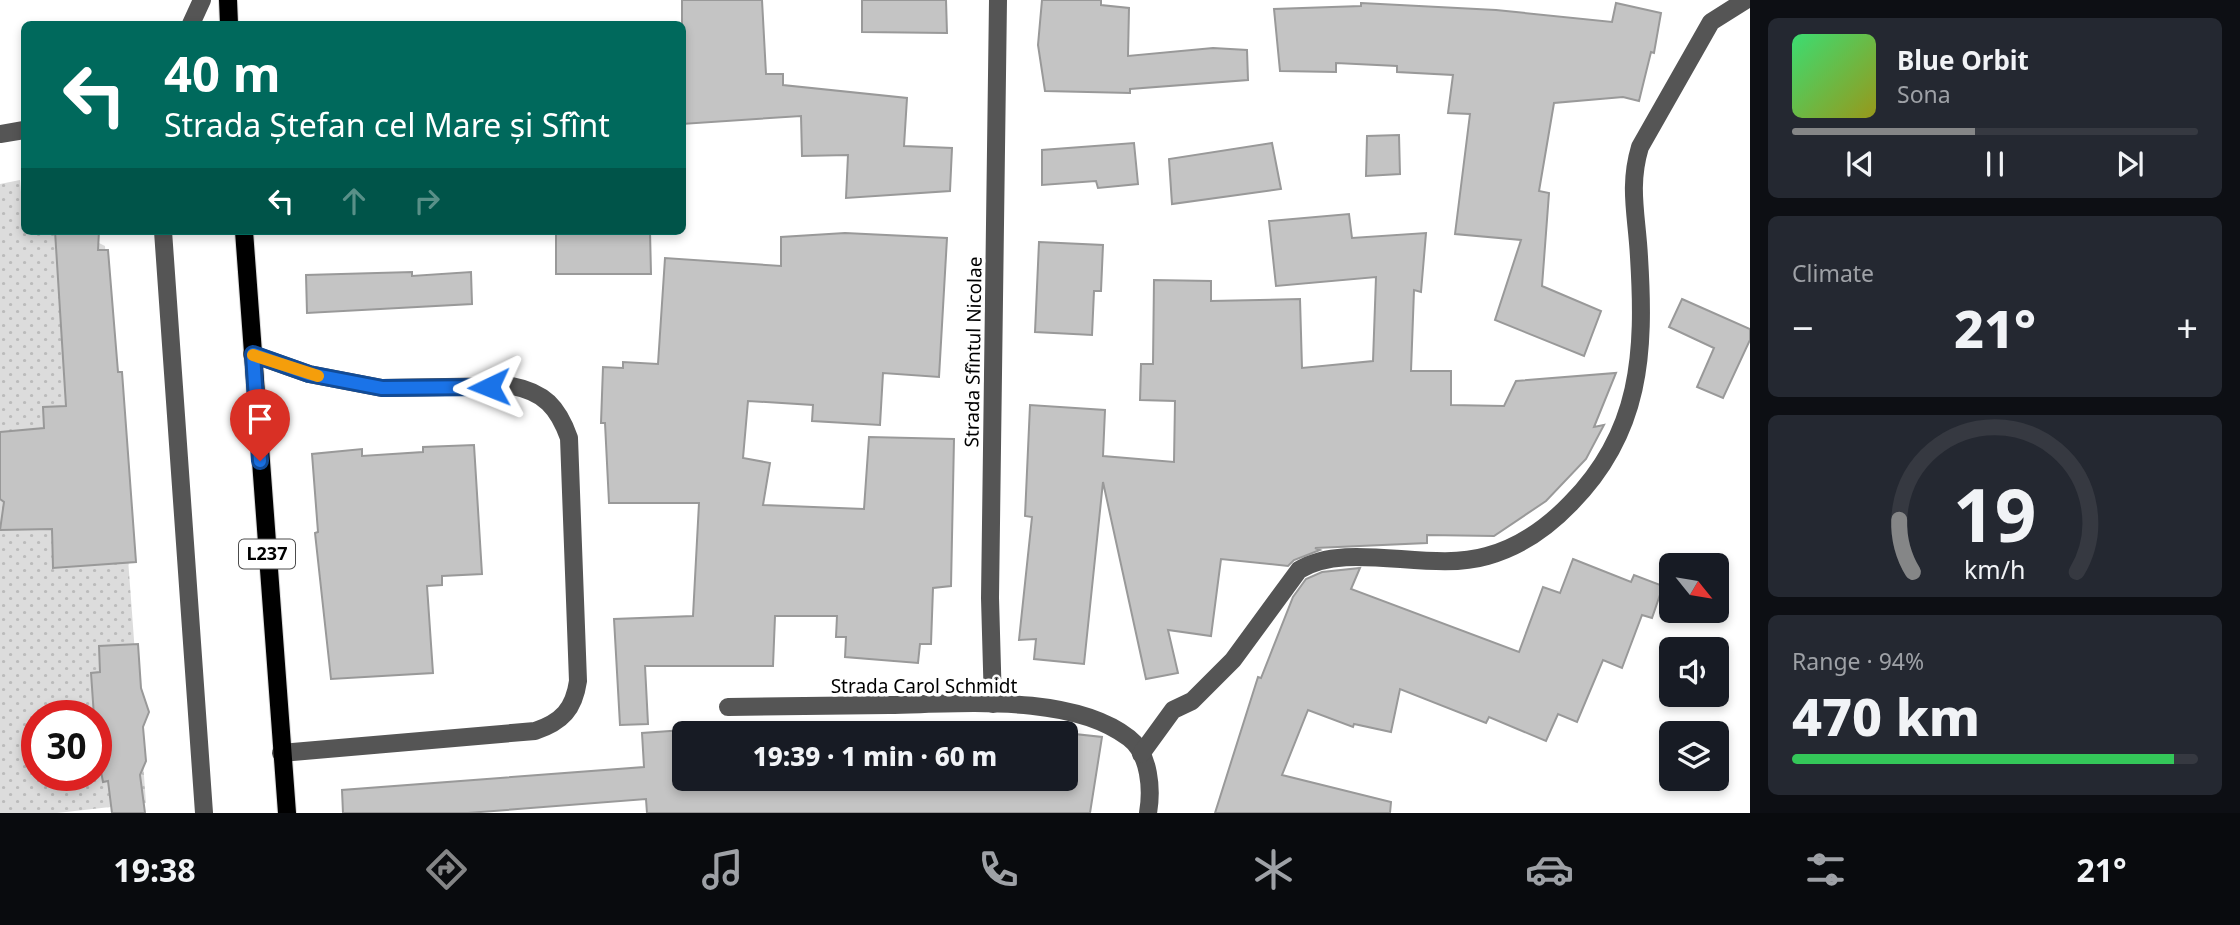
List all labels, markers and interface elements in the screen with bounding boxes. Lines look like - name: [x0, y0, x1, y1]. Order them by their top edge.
- text: 40 m: [164, 40, 281, 106]
- text: Blue Orbit: [1897, 42, 2029, 78]
- icon: left: [49, 49, 140, 140]
- text: Sona: [1897, 78, 1951, 110]
- text: Strada Ștefan cel Mare și Sfînt: [164, 103, 610, 146]
- icon: previous: [1841, 145, 1879, 183]
- icon: pause: [1976, 145, 2014, 183]
- icon: next: [2111, 145, 2149, 183]
- icon: left: [262, 182, 300, 220]
- icon: ahead: [335, 182, 373, 220]
- icon: right: [408, 182, 446, 220]
- street label: Strada Sfîntul Nicolae: [958, 256, 988, 448]
- text: Climate: [1792, 257, 1874, 289]
- text: 21°: [1954, 292, 2036, 363]
- text: −: [1792, 301, 1814, 353]
- text: +: [2176, 301, 2198, 353]
- position arrow: [452, 350, 526, 424]
- pin: [230, 389, 290, 461]
- icon: arrive: [241, 400, 279, 438]
- text: 19: [1953, 464, 2037, 563]
- road number: L237: [239, 540, 295, 568]
- text: km/h: [1964, 551, 2026, 585]
- north arrow: [1659, 553, 1729, 623]
- map controls: [1659, 553, 1729, 791]
- button: sound: [1659, 637, 1729, 707]
- text: Range · 94%: [1792, 645, 1924, 677]
- street label: Strada Carol Schmidt: [831, 673, 1017, 699]
- text: 470 km: [1792, 680, 1980, 751]
- speed limit sign: 30: [21, 700, 112, 791]
- button: layers: [1659, 721, 1729, 791]
- text: 19:39 · 1 min · 60 m: [753, 738, 997, 774]
- icon: directions: [422, 845, 471, 894]
- icon: music: [698, 845, 747, 894]
- icon: phone: [974, 845, 1023, 894]
- icon: climate: [1249, 845, 1298, 894]
- icon: car: [1525, 845, 1574, 894]
- icon: filters: [1801, 845, 1850, 894]
- text: 19:38: [113, 848, 196, 891]
- text: 21°: [2076, 848, 2127, 891]

